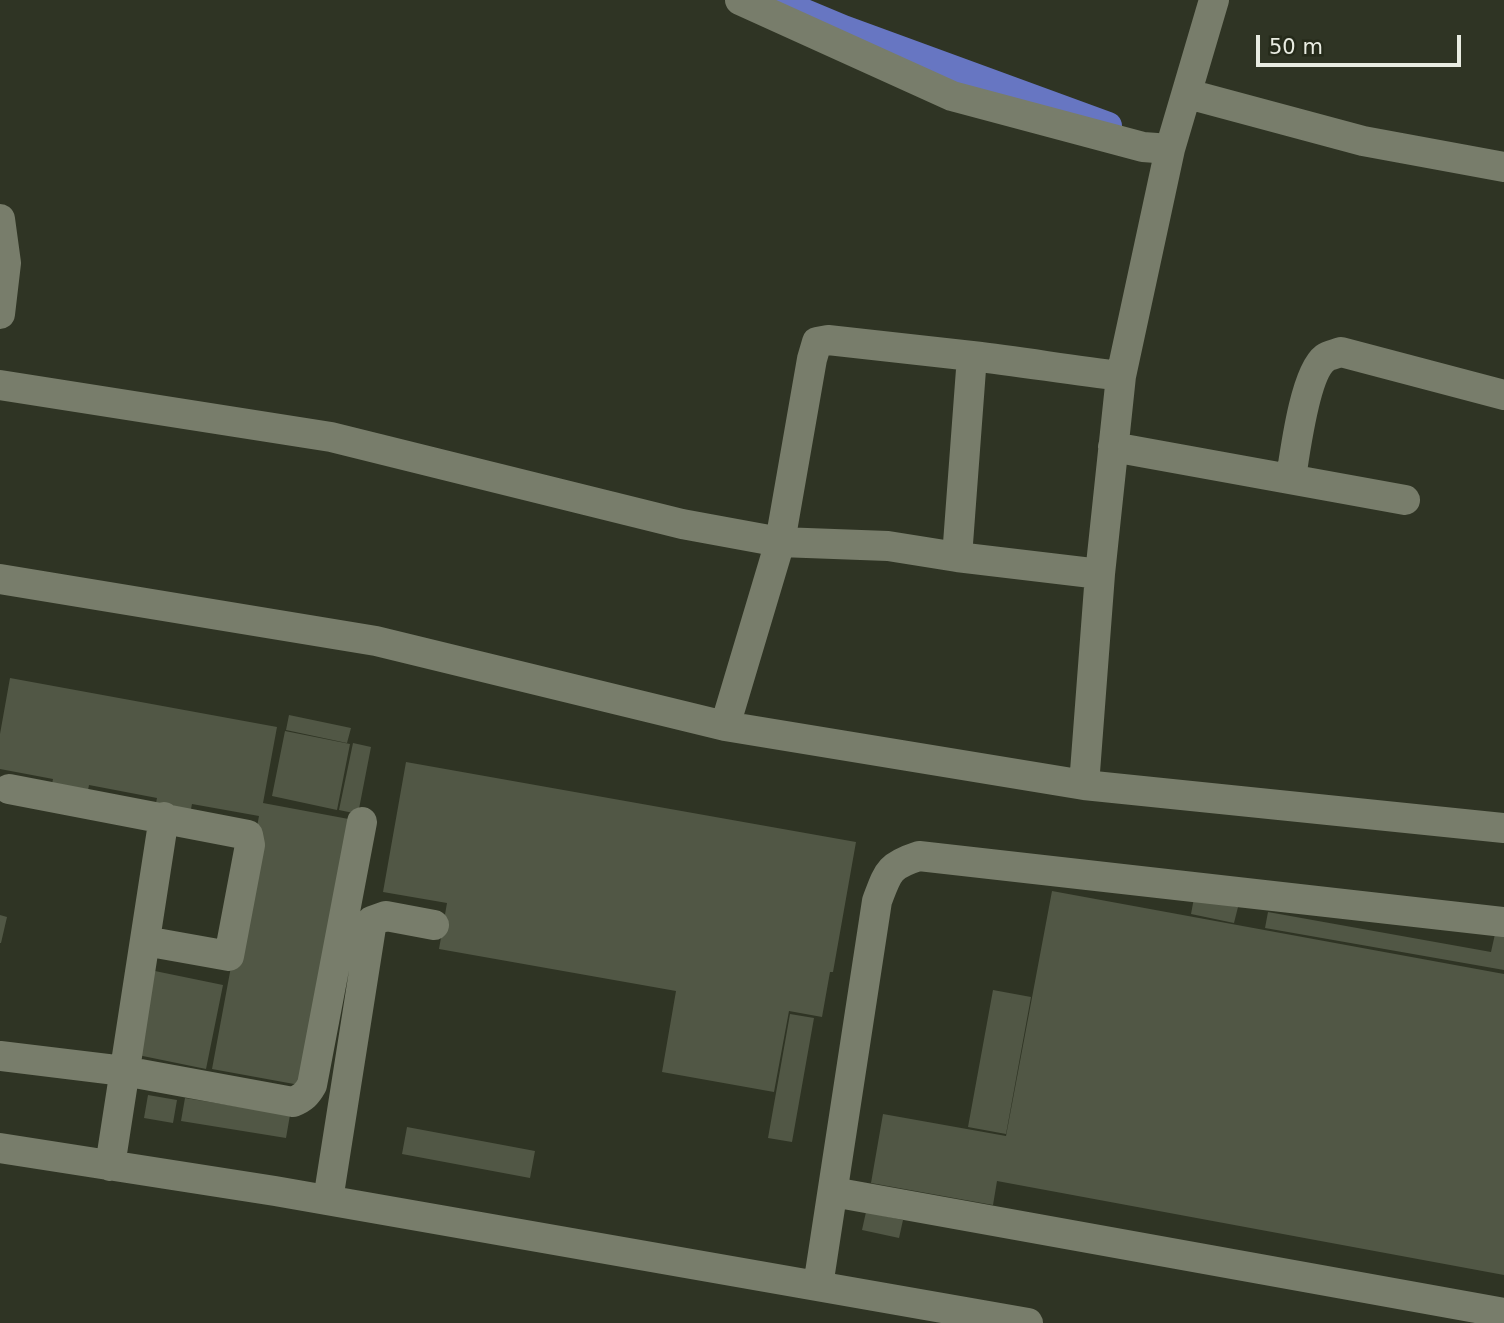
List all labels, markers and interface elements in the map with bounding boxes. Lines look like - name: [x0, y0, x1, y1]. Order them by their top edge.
- scale bar: [1259, 21, 1464, 65]
- text: 50 m: [1269, 35, 1323, 59]

